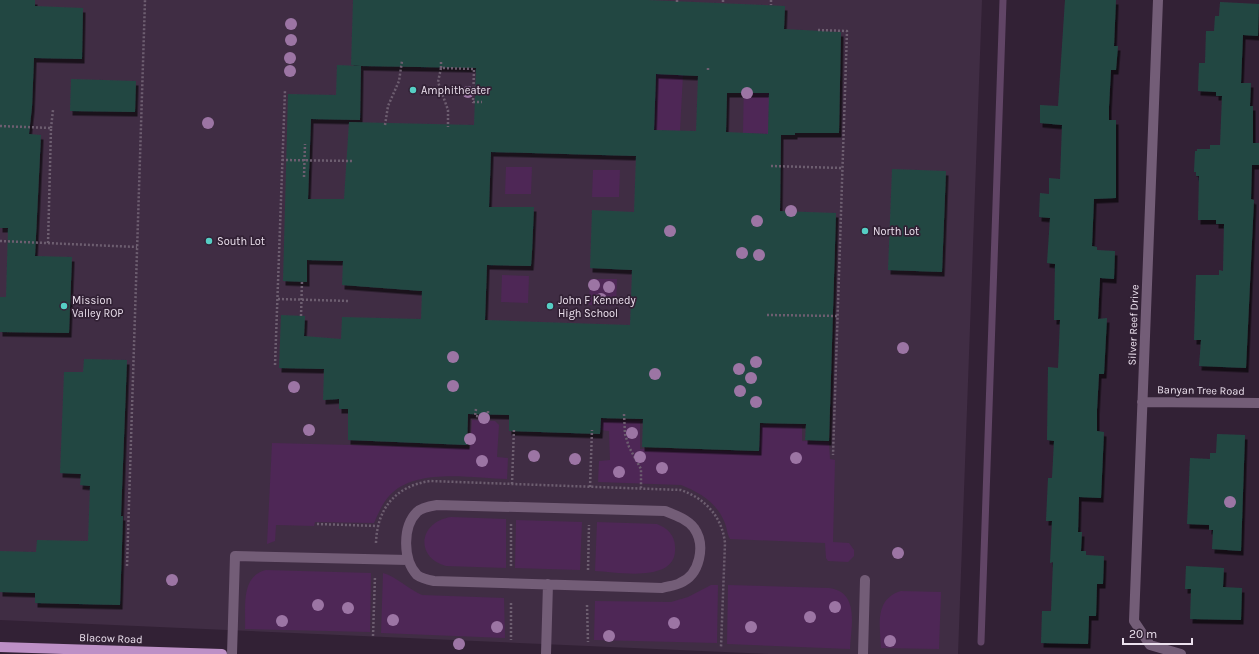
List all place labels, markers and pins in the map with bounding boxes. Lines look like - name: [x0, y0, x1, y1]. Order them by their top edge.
- place label: Amphitheater: [421, 84, 490, 97]
- marker: Amphitheater: [408, 85, 418, 95]
- place label: North Lot: [873, 225, 919, 238]
- marker: North Lot: [860, 226, 870, 236]
- place label: South Lot: [217, 235, 265, 248]
- marker: South Lot: [204, 236, 214, 246]
- place label: Mission Valley ROP: [72, 294, 123, 320]
- place label: John F Kennedy High School: [558, 294, 636, 320]
- marker: Mission Valley ROP: [59, 301, 69, 311]
- marker: John F Kennedy High School: [545, 301, 555, 311]

